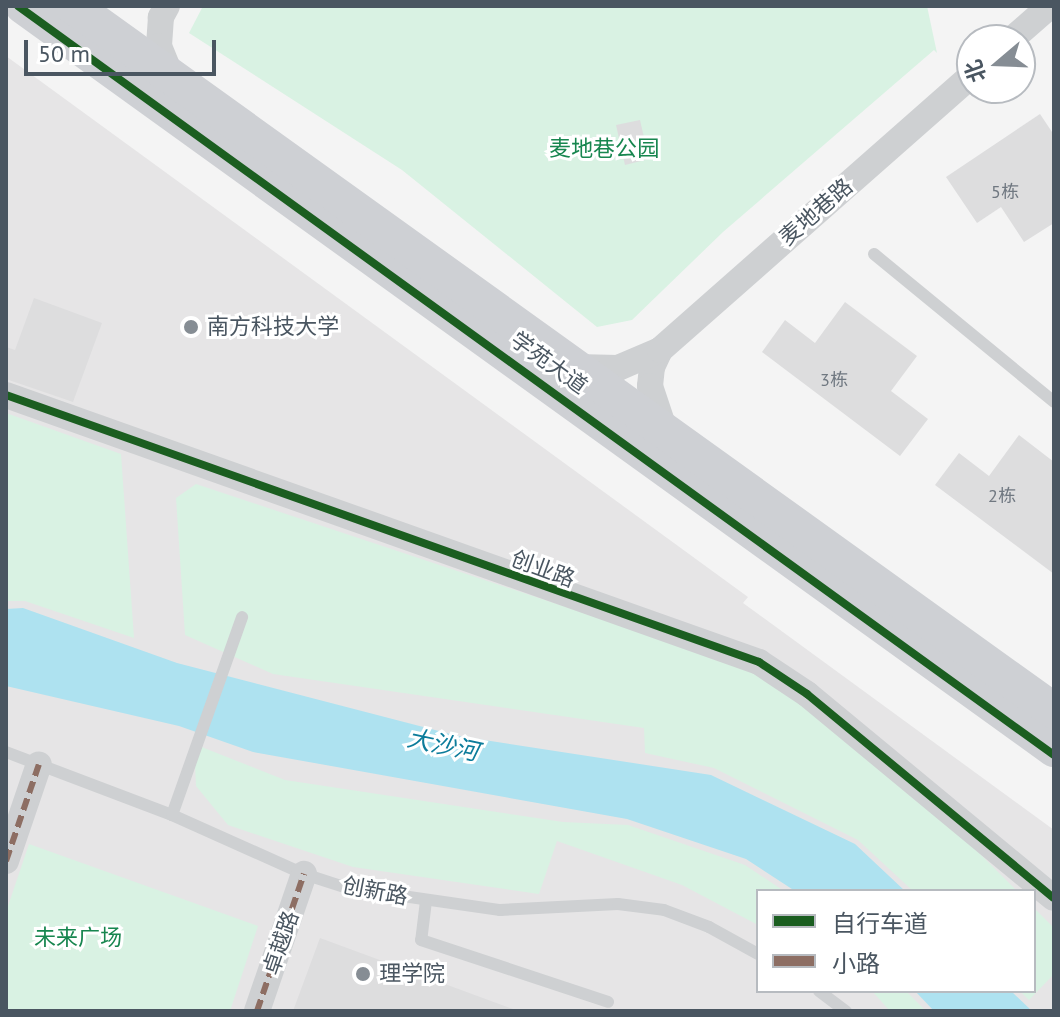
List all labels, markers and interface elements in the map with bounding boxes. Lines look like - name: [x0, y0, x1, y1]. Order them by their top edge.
- scale bar: [28, 24, 220, 74]
- north arrow: [956, 24, 1036, 104]
- text: 50 m: [38, 38, 90, 69]
- text: 北: [958, 56, 992, 86]
- park label: 麦地巷公园: [549, 136, 659, 162]
- street label: 麦地巷路: [774, 173, 858, 251]
- house number: 5栋: [991, 181, 1019, 203]
- place label: 南方科技大学: [207, 314, 339, 340]
- marker: 南方科技大学: [182, 318, 200, 336]
- street label: 学苑大道: [506, 326, 592, 400]
- house number: 3栋: [820, 369, 848, 391]
- house number: 2栋: [988, 485, 1016, 507]
- street label: 创业路: [507, 545, 579, 593]
- water label: 大沙河: [405, 723, 481, 767]
- street label: 创新路: [340, 872, 410, 910]
- legend: [756, 889, 1036, 993]
- street label: 卓越路: [258, 908, 304, 978]
- text: 自行车道: [832, 908, 928, 939]
- park label: 未来广场: [34, 925, 122, 951]
- text: 小路: [832, 948, 880, 979]
- place label: 理学院: [379, 961, 445, 987]
- marker: 理学院: [354, 965, 372, 983]

